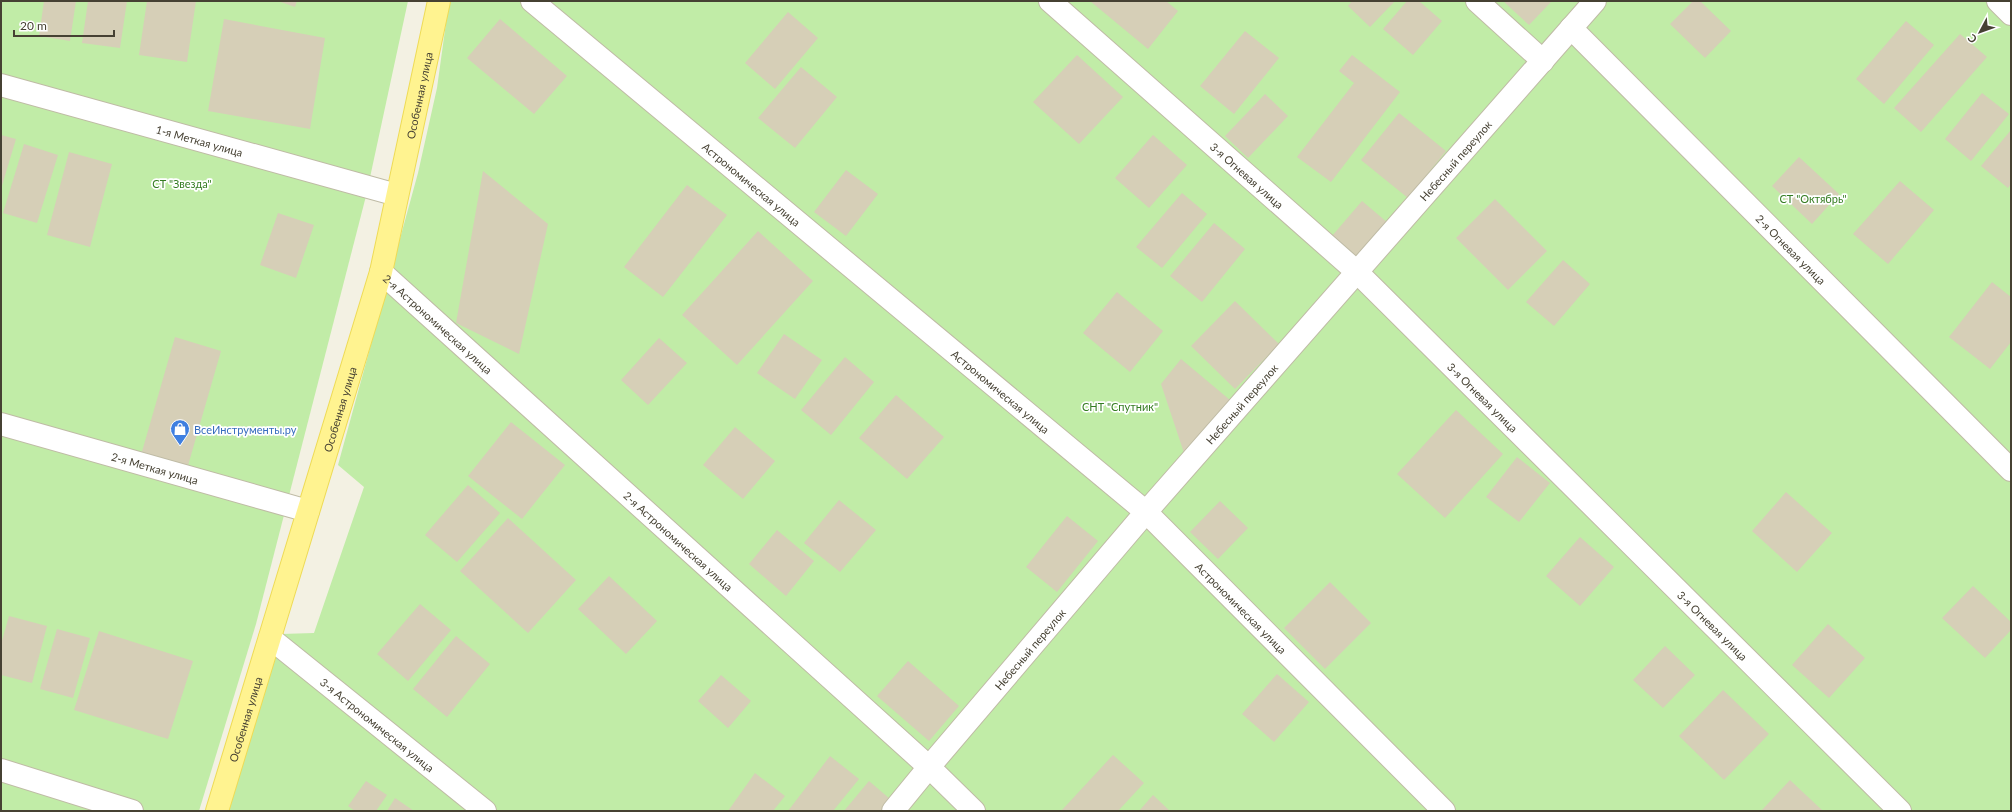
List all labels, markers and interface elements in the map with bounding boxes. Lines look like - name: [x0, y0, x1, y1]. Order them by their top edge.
- scale bar: [14, 12, 114, 38]
- north arrow: [1960, 12, 2000, 52]
- text: 20 m: [20, 18, 47, 33]
- text: С: [1964, 31, 1979, 46]
- street label: Особенная улица: [403, 51, 434, 140]
- street label: Небесный переулок: [1416, 117, 1494, 203]
- street label: 1-я Меткая улица: [155, 122, 244, 158]
- street label: Астрономическая улица: [700, 139, 803, 228]
- street label: 3-я Огневая улица: [1208, 139, 1286, 211]
- park label: СТ "Звезда": [152, 177, 212, 190]
- park label: СТ "Октябрь": [1780, 192, 1847, 205]
- street label: 2-я Огневая улица: [1754, 211, 1829, 287]
- street label: 2-я Астрономическая улица: [381, 271, 495, 376]
- street label: Астрономическая улица: [949, 347, 1052, 436]
- street label: 3-я Огневая улица: [1445, 360, 1521, 435]
- street label: Небесный переулок: [1203, 361, 1280, 446]
- street label: Особенная улица: [320, 365, 358, 453]
- park label: СНТ "Спутник": [1082, 400, 1158, 413]
- shop icon: ВсеИнструменты.ру: [169, 418, 191, 446]
- place label: ВсеИнструменты.ру: [194, 423, 297, 436]
- street label: 2-я Меткая улица: [110, 449, 200, 486]
- street label: 2-я Астрономическая улица: [621, 488, 736, 593]
- street label: Астрономическая улица: [1193, 559, 1290, 656]
- street label: 3-я Огневая улица: [1675, 588, 1751, 663]
- street label: Небесный переулок: [991, 605, 1068, 692]
- street label: Особенная улица: [226, 675, 264, 763]
- street label: 3-я Астрономическая улица: [318, 675, 437, 774]

